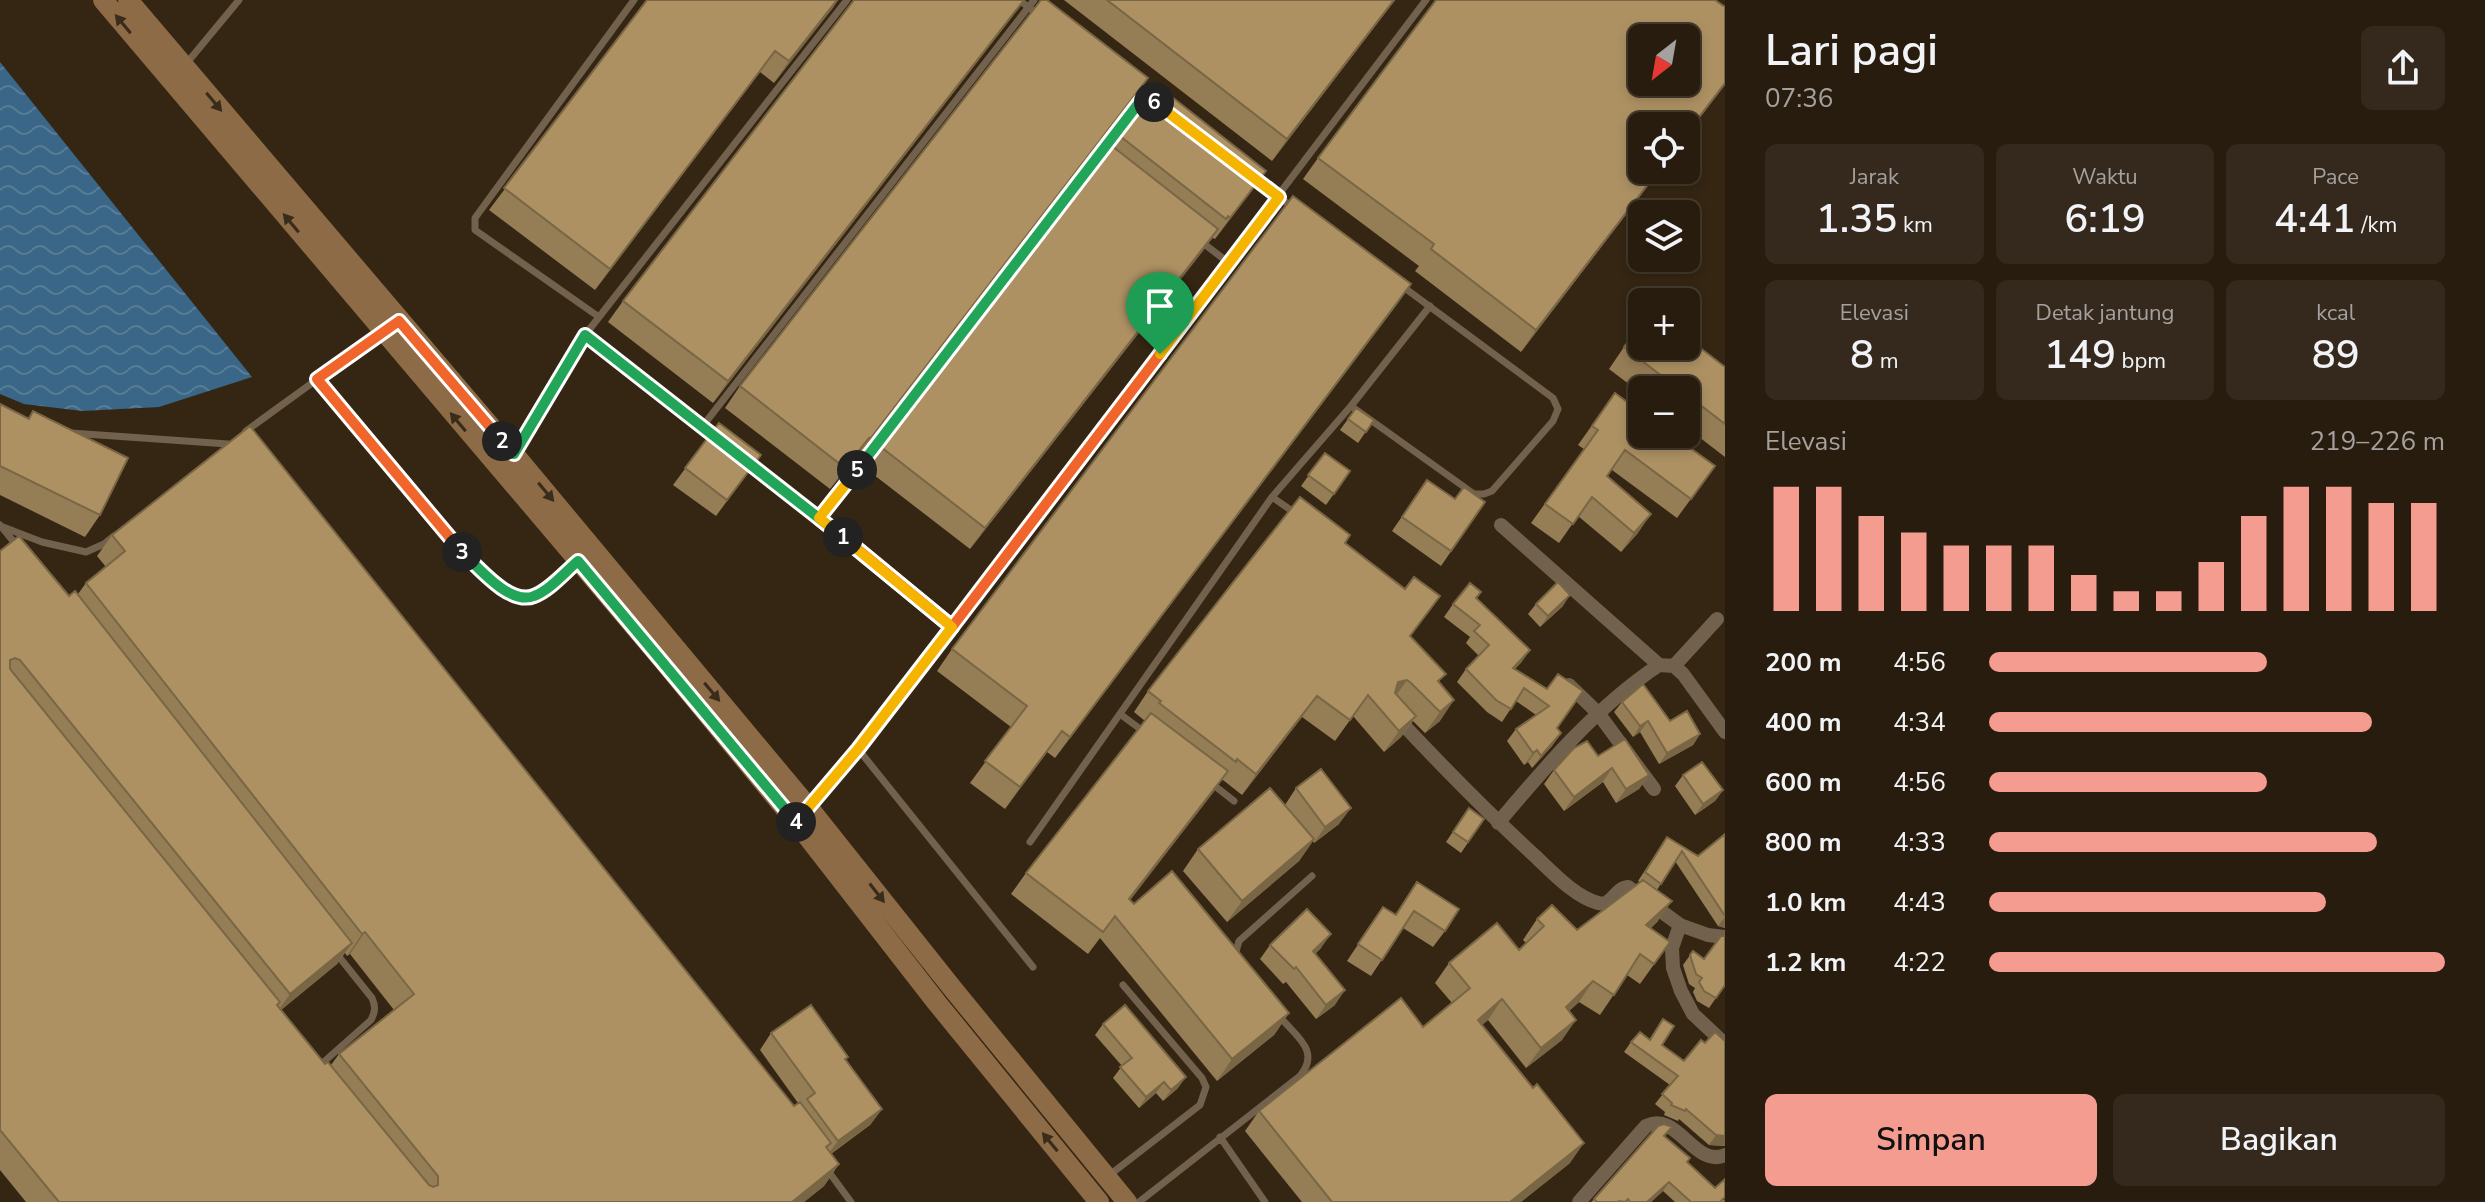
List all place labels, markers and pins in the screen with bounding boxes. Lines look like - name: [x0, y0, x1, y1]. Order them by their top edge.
- pin: 6: [1134, 82, 1174, 122]
- pin: [1126, 272, 1194, 354]
- pin: 2: [482, 421, 522, 461]
- pin: 5: [837, 450, 877, 490]
- pin: 1: [823, 517, 863, 557]
- pin: 3: [442, 532, 482, 572]
- pin: 4: [776, 802, 816, 842]

